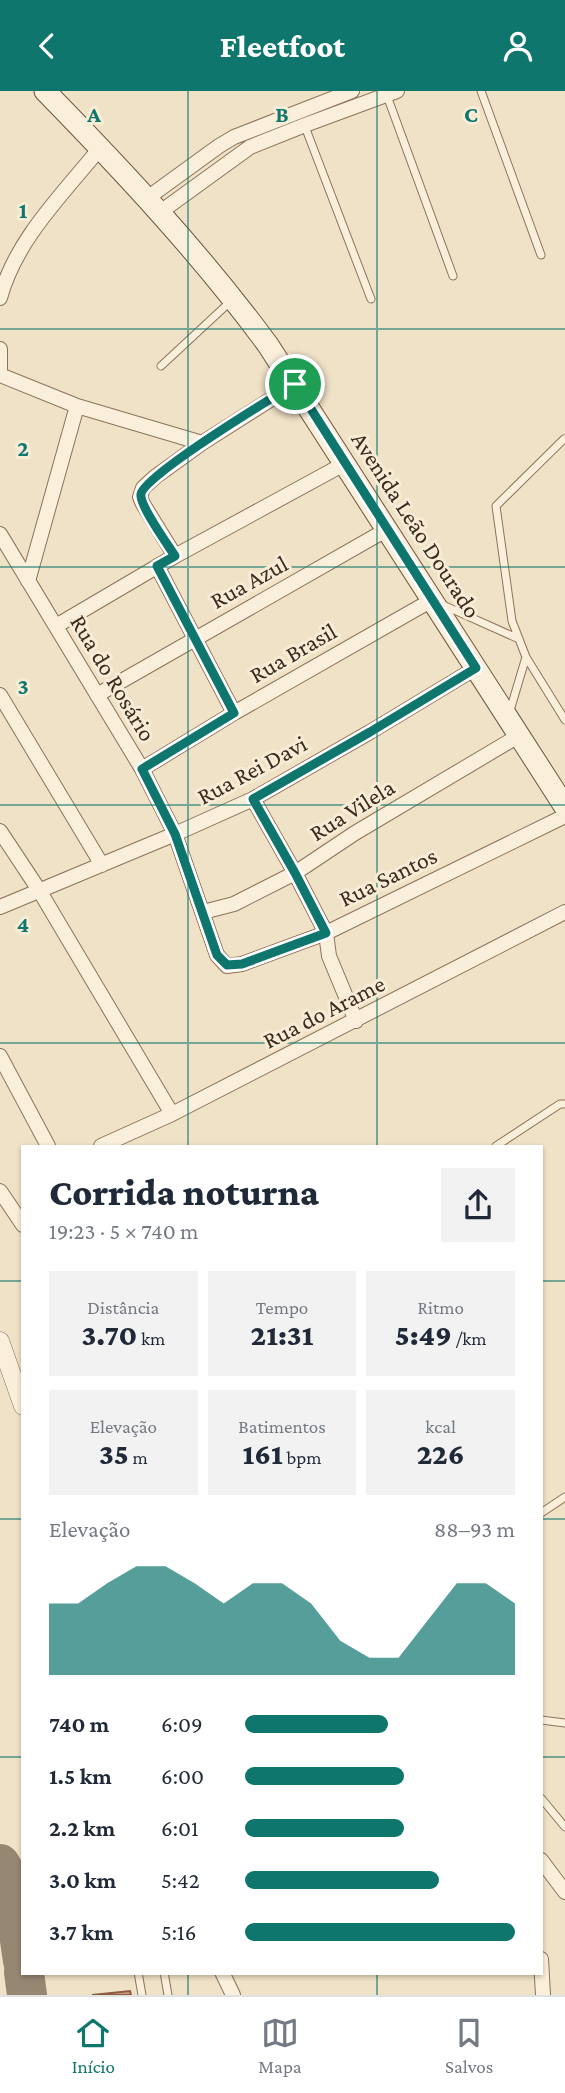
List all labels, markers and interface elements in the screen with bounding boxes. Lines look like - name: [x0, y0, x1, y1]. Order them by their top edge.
- icon: back: [28, 27, 66, 65]
- icon: person: [499, 27, 537, 65]
- text: Fleetfoot: [220, 28, 345, 64]
- text: A: [86, 101, 101, 127]
- text: B: [275, 101, 289, 127]
- text: C: [464, 101, 478, 127]
- text: 1: [19, 197, 28, 223]
- pin: [265, 354, 325, 414]
- icon: arrive: [276, 365, 314, 403]
- street label: Avenida Leão Dourado: [346, 427, 487, 623]
- text: 2: [17, 435, 29, 461]
- street label: Rua Azul: [205, 549, 292, 614]
- street label: Rua do Rosário: [65, 610, 162, 746]
- street label: Rua Brasil: [245, 617, 341, 688]
- text: 3: [17, 673, 29, 699]
- street label: Rua Rei Davi: [192, 729, 311, 810]
- street label: Rua Vilela: [304, 773, 399, 846]
- street label: Rua Santos: [334, 841, 441, 912]
- text: 4: [17, 911, 29, 937]
- street label: Rua do Arame: [258, 969, 389, 1054]
- button: share: [441, 1168, 515, 1242]
- text: Corrida noturna: [49, 1171, 319, 1213]
- text: 19:23 · 5 × 740 m: [49, 1218, 199, 1244]
- text: Distância: [87, 1297, 159, 1318]
- text: Tempo: [256, 1297, 308, 1318]
- text: Ritmo: [417, 1297, 464, 1318]
- text: 3.70: [81, 1318, 137, 1351]
- text: 21:31: [251, 1318, 313, 1351]
- text: 5:49: [395, 1318, 452, 1351]
- text: km: [137, 1328, 165, 1349]
- text: /km: [452, 1328, 487, 1349]
- text: Elevação: [90, 1416, 157, 1437]
- text: Batimentos: [238, 1416, 326, 1437]
- text: kcal: [425, 1416, 456, 1437]
- text: 35: [99, 1437, 129, 1470]
- text: 161: [243, 1437, 283, 1470]
- text: 226: [417, 1437, 465, 1470]
- text: m: [129, 1447, 148, 1468]
- text: bpm: [283, 1447, 321, 1468]
- text: Elevação: [49, 1516, 130, 1542]
- text: 88–93 m: [434, 1516, 515, 1542]
- text: 740 m: [49, 1711, 109, 1737]
- text: 6:09: [161, 1711, 203, 1737]
- text: 1.5 km: [49, 1763, 112, 1789]
- text: 6:00: [161, 1763, 204, 1789]
- text: 2.2 km: [49, 1815, 115, 1841]
- text: 6:01: [161, 1815, 199, 1841]
- text: 3.0 km: [49, 1867, 116, 1893]
- text: 5:42: [161, 1867, 200, 1893]
- text: 3.7 km: [49, 1919, 113, 1945]
- text: 5:16: [161, 1919, 196, 1945]
- tab: Início: [72, 2014, 115, 2077]
- tab: Mapa: [258, 2014, 302, 2077]
- tab: Salvos: [445, 2014, 493, 2077]

